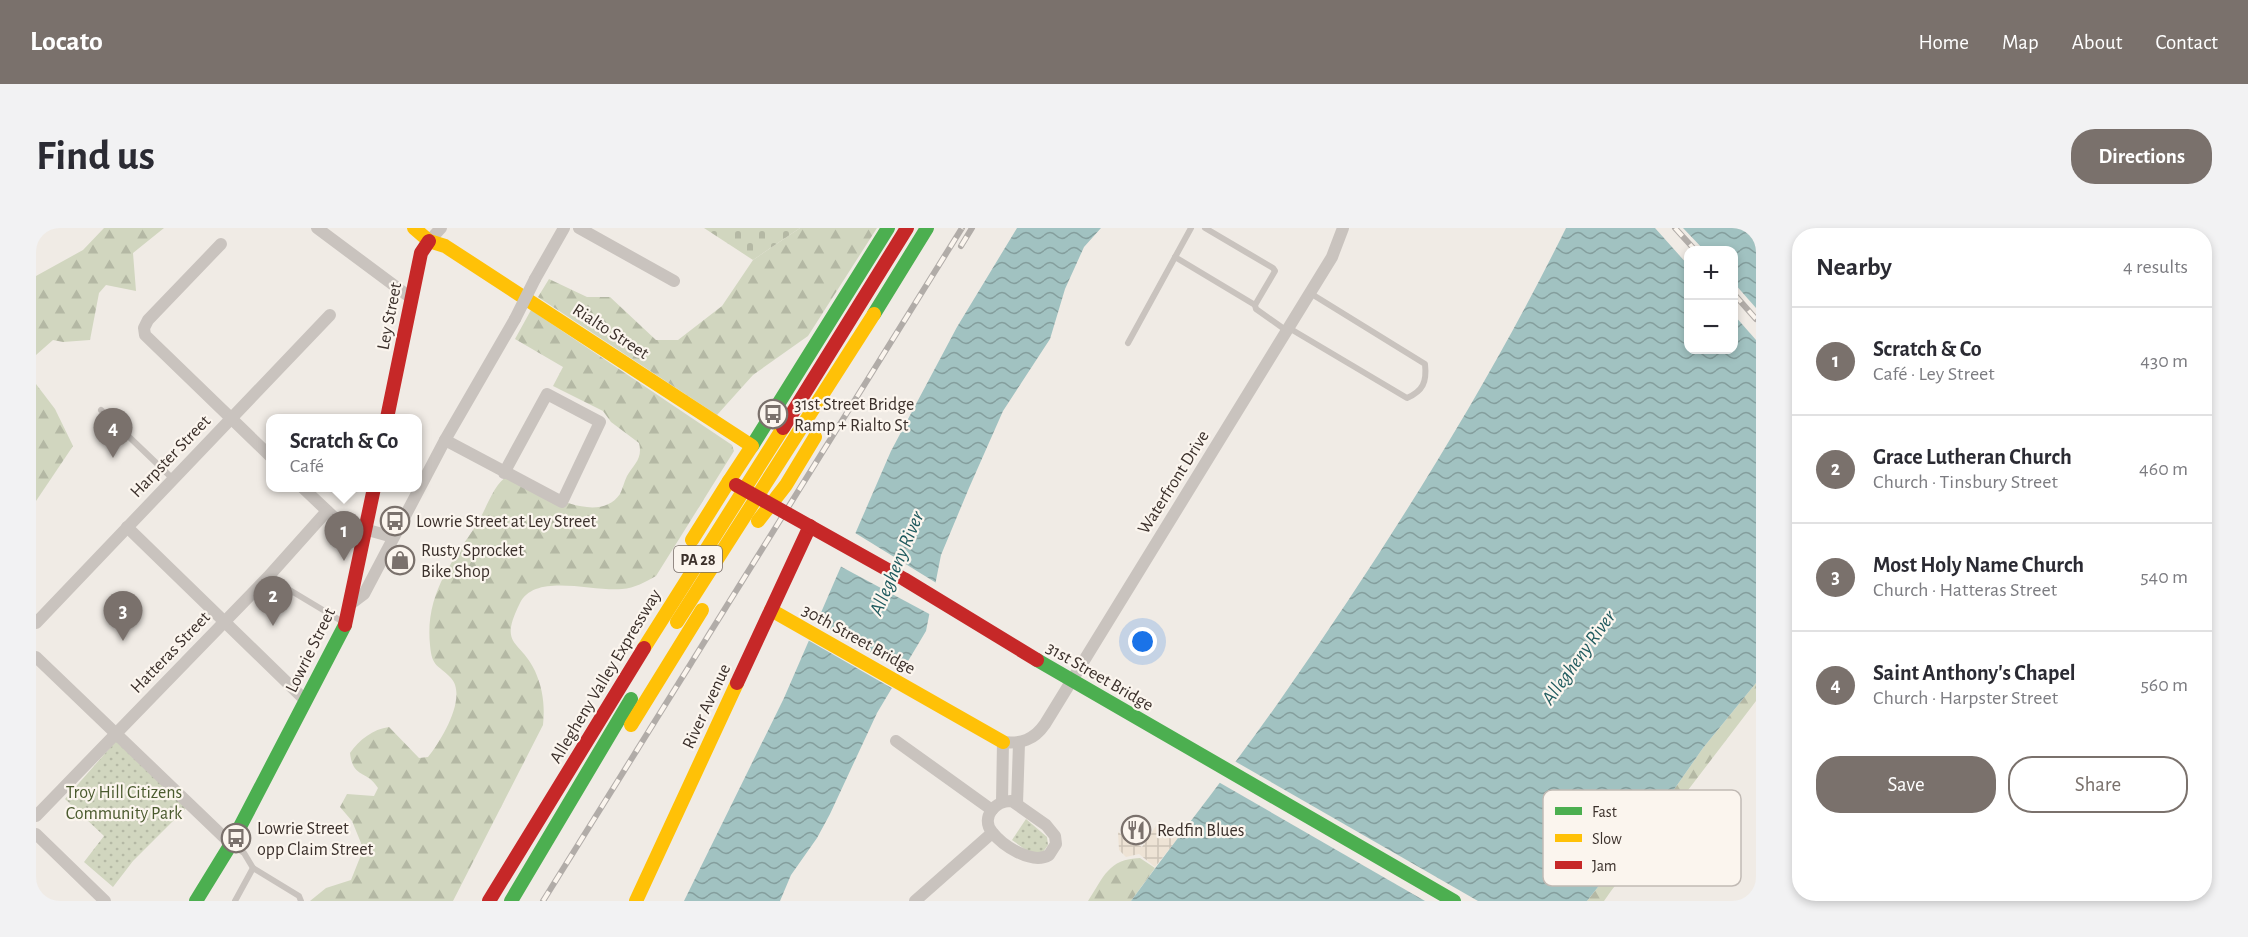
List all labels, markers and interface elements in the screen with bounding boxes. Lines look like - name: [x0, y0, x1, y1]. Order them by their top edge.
- text: Locato: [30, 28, 103, 56]
- text: Home: [1918, 32, 1969, 53]
- text: Map: [2002, 32, 2039, 53]
- text: About: [2072, 32, 2122, 53]
- text: Contact: [2155, 32, 2218, 53]
- button: Directions: [2071, 129, 2212, 184]
- text: Find us: [36, 135, 155, 177]
- map controls: [1684, 246, 1738, 354]
- button: +: [1684, 246, 1738, 300]
- text: Nearby: [1816, 254, 1892, 280]
- text: 4 results: [2123, 257, 2188, 277]
- street label: Ley Street: [375, 281, 405, 352]
- button: −: [1684, 300, 1738, 354]
- street label: Rialto Street: [569, 301, 652, 363]
- text: Scratch & Co: [1873, 338, 1982, 360]
- text: 1: [1832, 351, 1839, 371]
- text: 430 m: [2140, 351, 2188, 371]
- text: Café · Ley Street: [1873, 364, 1995, 384]
- place label: 31st Street Bridge Ramp + Rialto St: [794, 396, 914, 435]
- bus stop icon: 31st Street Bridge Ramp + Rialto St: [757, 398, 789, 430]
- pin: 4: [94, 408, 133, 458]
- street label: Harpster Street: [127, 412, 214, 501]
- popup: [266, 414, 422, 492]
- street label: Waterfront Drive: [1135, 428, 1213, 537]
- text: Scratch & Co: [290, 430, 398, 452]
- text: Grace Lutheran Church: [1873, 446, 2072, 468]
- text: Café: [290, 456, 324, 476]
- text: 2: [1831, 459, 1840, 479]
- text: 460 m: [2139, 459, 2188, 479]
- text: Church · Tinsbury Street: [1873, 472, 2058, 492]
- bus stop icon: Lowrie Street at Ley Street: [379, 505, 411, 537]
- water label: Allegheny River: [866, 508, 928, 619]
- pin: 1: [324, 512, 364, 561]
- place label: Lowrie Street at Ley Street: [416, 513, 597, 531]
- place label: Rusty Sprocket Bike Shop: [421, 542, 524, 581]
- shop icon: Rusty Sprocket Bike Shop: [384, 544, 416, 576]
- road number: PA 28: [674, 546, 722, 572]
- text: Most Holy Name Church: [1873, 554, 2084, 576]
- text: 3: [1831, 567, 1840, 587]
- text: 540 m: [2140, 567, 2188, 587]
- pin: 2: [254, 576, 292, 626]
- text: Church · Hatteras Street: [1873, 580, 2057, 600]
- street label: Allegheny Valley Expressway: [547, 586, 665, 767]
- pin: 3: [104, 592, 142, 641]
- street label: 30th Street Bridge: [799, 601, 918, 678]
- street label: Lowrie Street: [283, 605, 339, 696]
- water label: Allegheny River: [1538, 606, 1620, 709]
- street label: Hatteras Street: [128, 608, 214, 697]
- your location: [1128, 627, 1157, 656]
- street label: 31st Street Bridge: [1043, 639, 1156, 715]
- street label: River Avenue: [679, 661, 734, 752]
- text: Saint Anthony's Chapel: [1873, 662, 2076, 684]
- text: 4: [1830, 675, 1841, 695]
- text: 560 m: [2140, 675, 2188, 695]
- text: Church · Harpster Street: [1873, 688, 2058, 708]
- button: Save: [1816, 756, 1996, 813]
- button: Share: [2008, 756, 2188, 813]
- park label: Troy Hill Citizens Community Park: [66, 784, 183, 823]
- legend: [1543, 790, 1741, 886]
- text: Fast: [1592, 804, 1617, 820]
- restaurant icon: Redfin Blues: [1120, 814, 1152, 846]
- place label: Lowrie Street opp Claim Street: [257, 820, 374, 859]
- bus stop icon: Lowrie Street opp Claim Street: [220, 822, 252, 854]
- place label: Redfin Blues: [1157, 822, 1244, 840]
- text: Slow: [1592, 831, 1622, 847]
- text: Jam: [1592, 858, 1617, 874]

